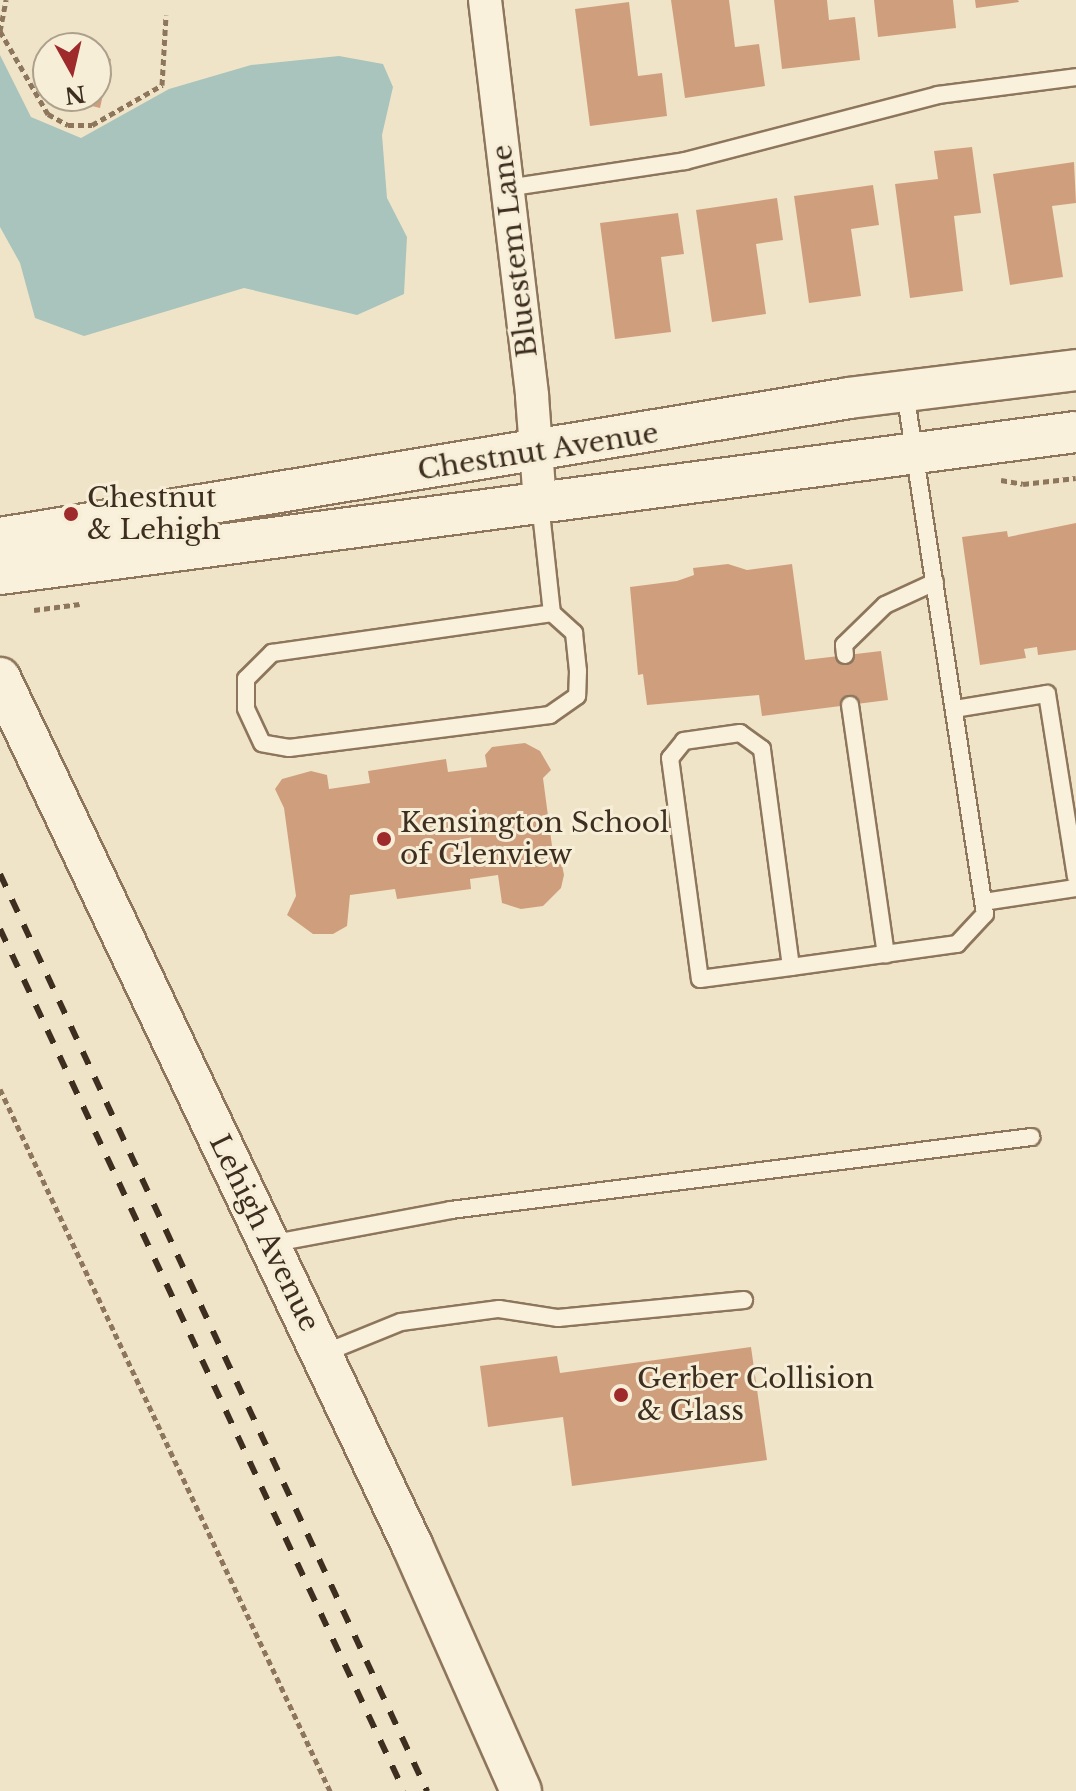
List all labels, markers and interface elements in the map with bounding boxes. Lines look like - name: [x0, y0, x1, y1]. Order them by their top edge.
- north arrow: [32, 32, 112, 112]
- text: N: [63, 79, 87, 109]
- street label: Bluestem Lane: [485, 143, 545, 359]
- street label: Chestnut Avenue: [415, 416, 661, 488]
- place label: Chestnut & Lehigh: [87, 481, 221, 547]
- marker: Chestnut & Lehigh: [62, 505, 80, 523]
- place label: Kensington School of Glenview: [400, 806, 669, 872]
- marker: Kensington School of Glenview: [375, 830, 393, 848]
- street label: Lehigh Avenue: [202, 1129, 326, 1337]
- place label: Gerber Collision & Glass: [637, 1362, 875, 1428]
- marker: Gerber Collision & Glass: [612, 1386, 630, 1404]

